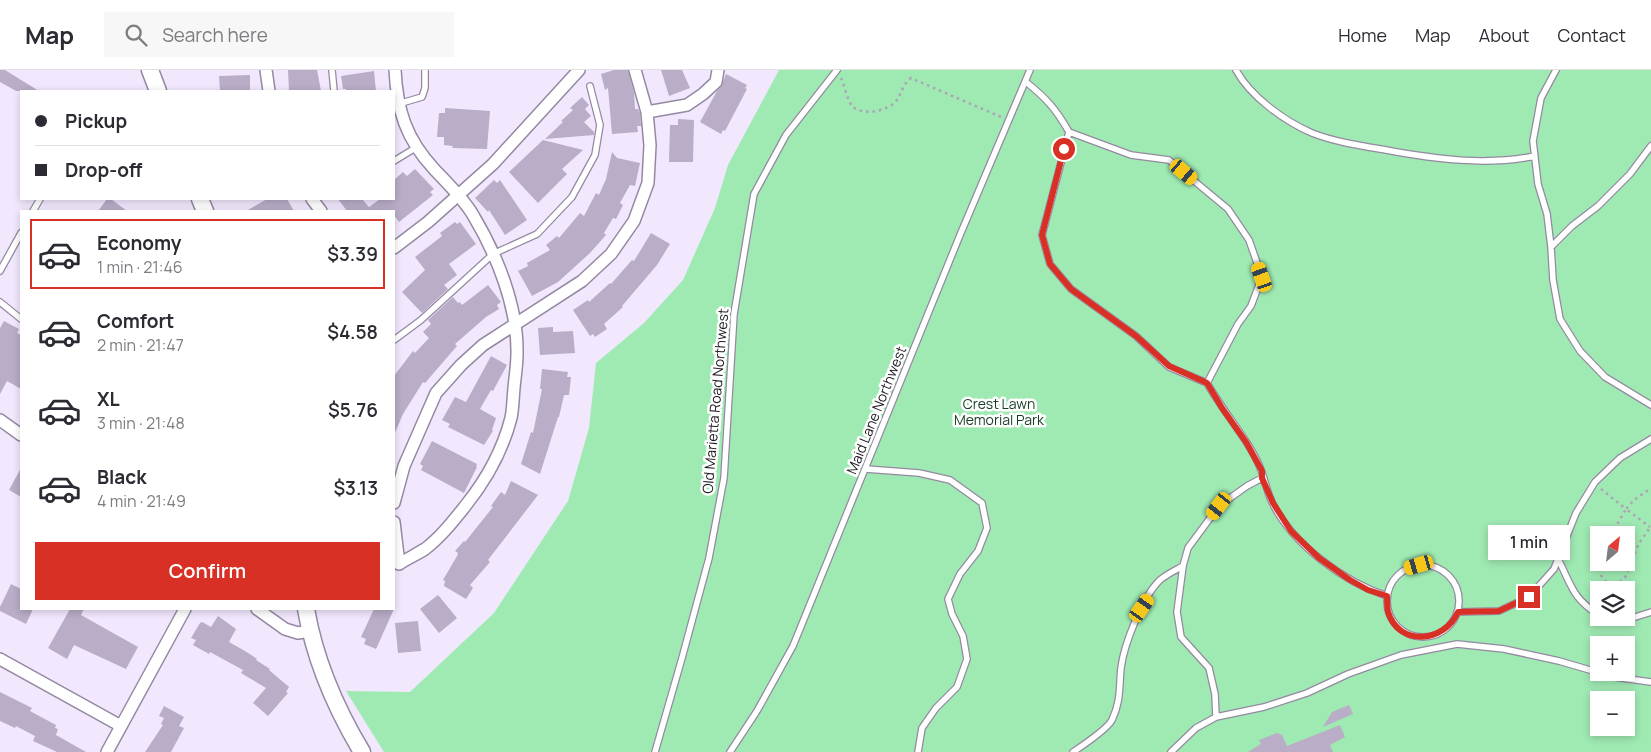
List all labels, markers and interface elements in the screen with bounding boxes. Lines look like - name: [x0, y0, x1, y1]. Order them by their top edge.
- search box: [104, 12, 454, 57]
- text: Map: [25, 18, 74, 51]
- icon: search: [122, 21, 150, 49]
- text: Search here: [162, 22, 268, 48]
- text: Home: [1338, 23, 1387, 47]
- text: Map: [1415, 23, 1451, 47]
- text: About: [1479, 23, 1529, 47]
- text: Contact: [1557, 23, 1626, 47]
- text: Pickup: [65, 108, 127, 134]
- route start: [1053, 138, 1075, 160]
- text: Drop-off: [65, 157, 142, 183]
- car: [1167, 157, 1200, 187]
- text: Economy: [97, 230, 181, 256]
- icon: car: [37, 232, 82, 277]
- text: $3.39: [327, 241, 378, 267]
- text: 1 min · 21:46: [97, 256, 183, 278]
- car: [1250, 260, 1273, 294]
- street label: Old Marietta Road Northwest: [697, 307, 733, 494]
- text: Comfort: [97, 308, 174, 334]
- icon: car: [37, 310, 82, 355]
- text: $4.58: [327, 319, 378, 345]
- text: 2 min · 21:47: [97, 334, 184, 356]
- street label: Maid Lane Northwest: [842, 343, 911, 477]
- text: XL: [97, 386, 120, 412]
- icon: car: [37, 388, 82, 433]
- park label: Crest Lawn Memorial Park: [954, 394, 1045, 429]
- text: $5.76: [328, 397, 378, 423]
- text: 3 min · 21:48: [97, 412, 185, 434]
- text: Black: [97, 464, 146, 490]
- icon: car: [37, 466, 82, 511]
- text: $3.13: [333, 475, 378, 501]
- text: 4 min · 21:49: [97, 490, 186, 512]
- car: [1203, 490, 1234, 522]
- callout: 1 min: [1488, 524, 1570, 560]
- north arrow: [1590, 526, 1635, 571]
- map controls: [1590, 526, 1635, 736]
- text: 1 min: [1510, 531, 1548, 553]
- button: Confirm: [35, 542, 380, 600]
- car: [1402, 554, 1435, 576]
- button: layers: [1590, 581, 1635, 626]
- route end: [1518, 586, 1540, 608]
- car: [1127, 591, 1156, 625]
- button: +: [1590, 636, 1635, 681]
- button: −: [1590, 691, 1635, 736]

